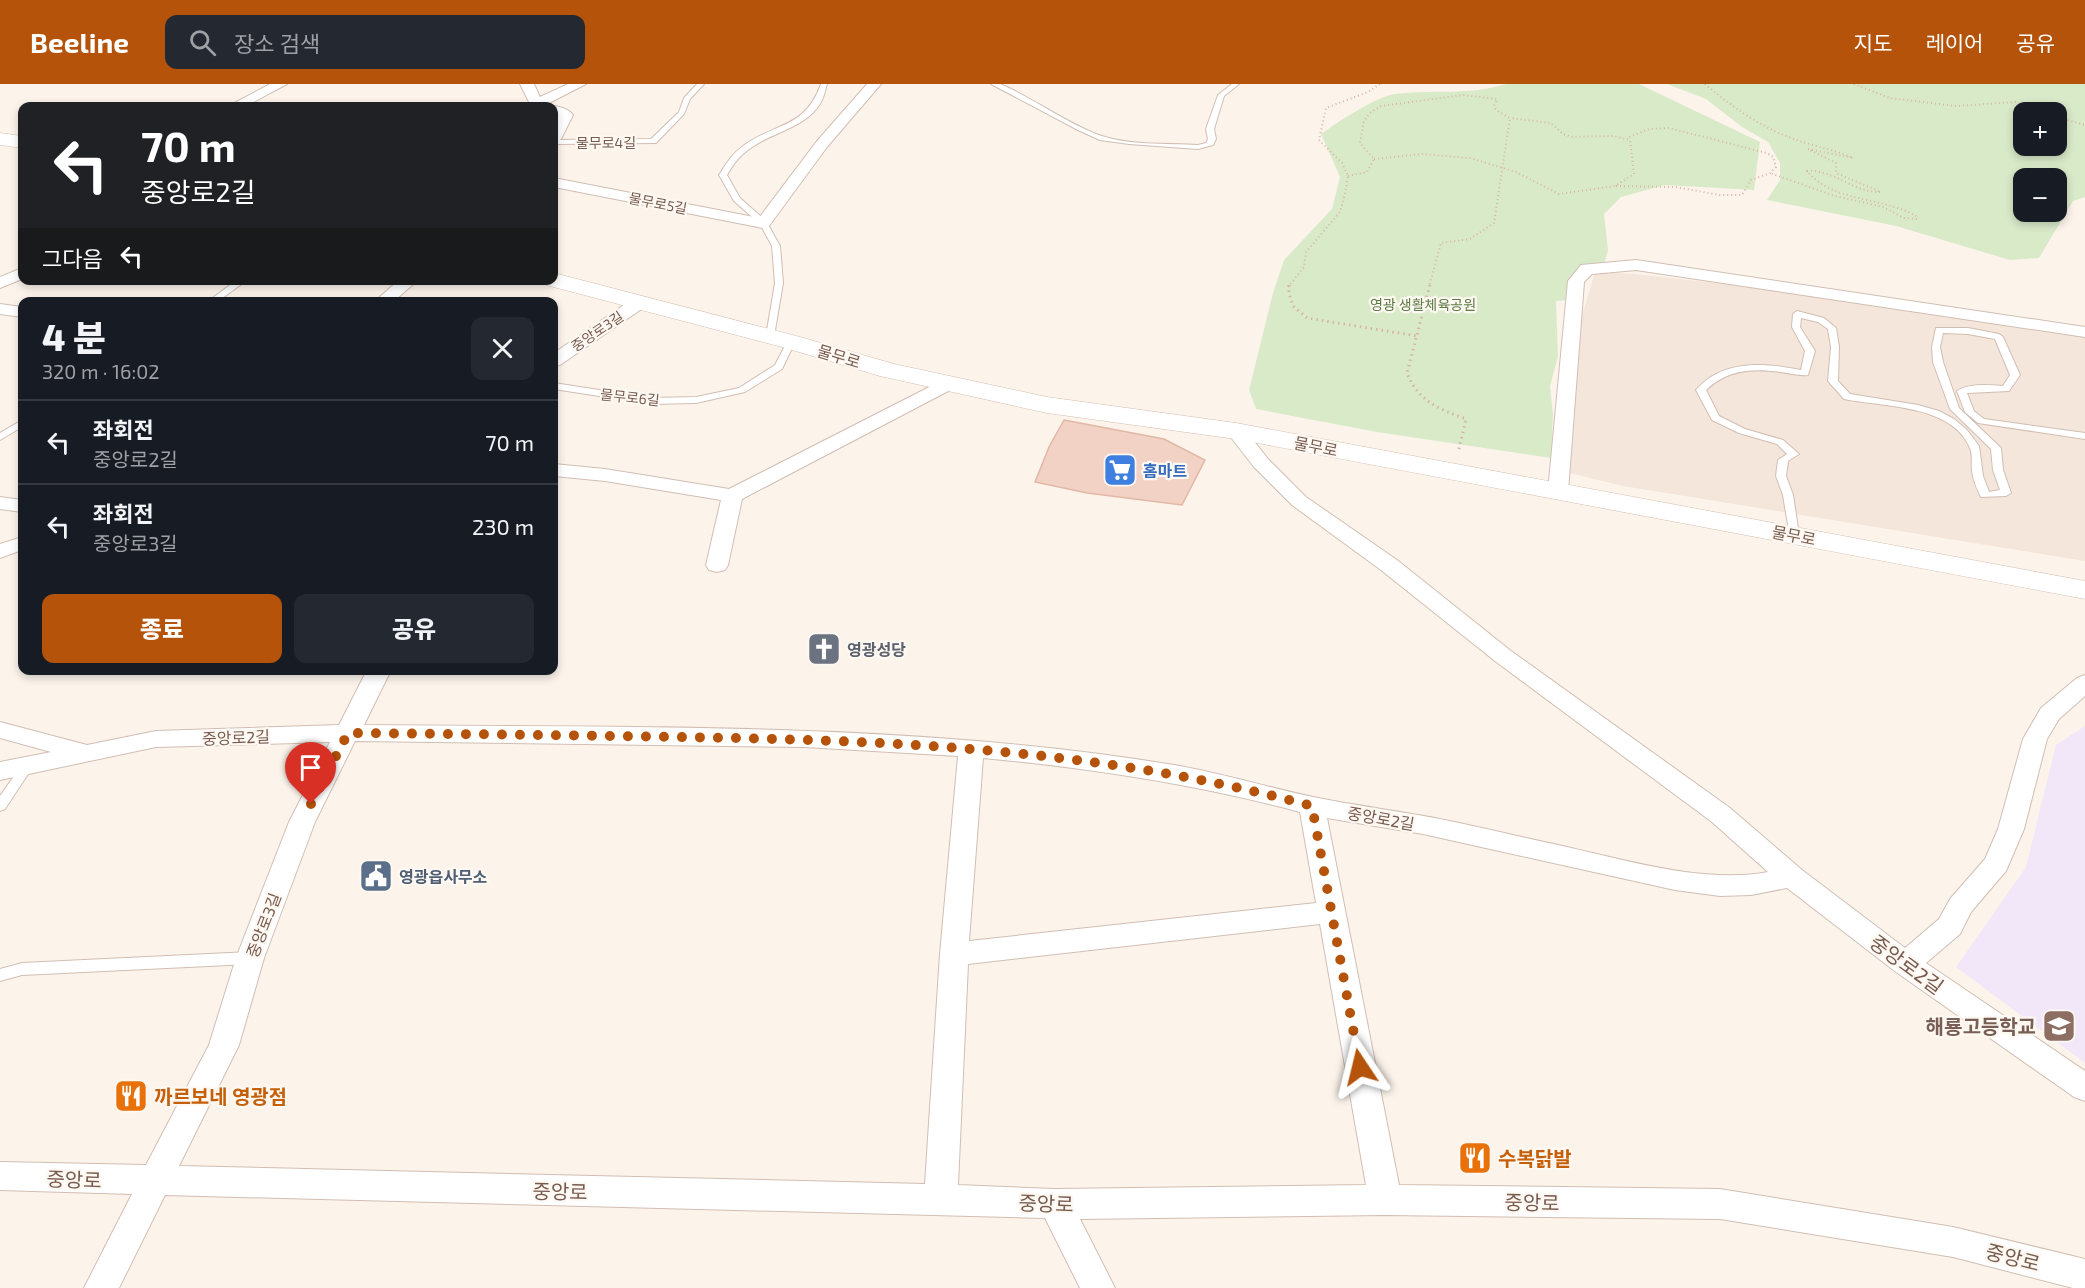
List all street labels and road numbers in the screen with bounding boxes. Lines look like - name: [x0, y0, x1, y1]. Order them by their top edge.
- street label: 물무로4길: [576, 134, 636, 151]
- street label: 물무로5길: [627, 189, 689, 217]
- street label: 중앙로3길: [568, 307, 626, 355]
- street label: 물무로: [815, 340, 863, 372]
- street label: 물무로6길: [600, 385, 660, 409]
- street label: 물무로: [1293, 432, 1340, 460]
- street label: 물무로: [1771, 521, 1818, 549]
- street label: 중앙로2길: [202, 726, 270, 748]
- street label: 중앙로2길: [1346, 803, 1416, 833]
- street label: 중앙로3길: [242, 890, 284, 960]
- street label: 중앙로2길: [1866, 929, 1948, 999]
- street label: 중앙로: [46, 1166, 102, 1192]
- street label: 중앙로: [532, 1179, 588, 1203]
- street label: 중앙로: [1018, 1190, 1074, 1216]
- street label: 중앙로: [1504, 1190, 1560, 1214]
- street label: 중앙로: [1983, 1239, 2043, 1275]

